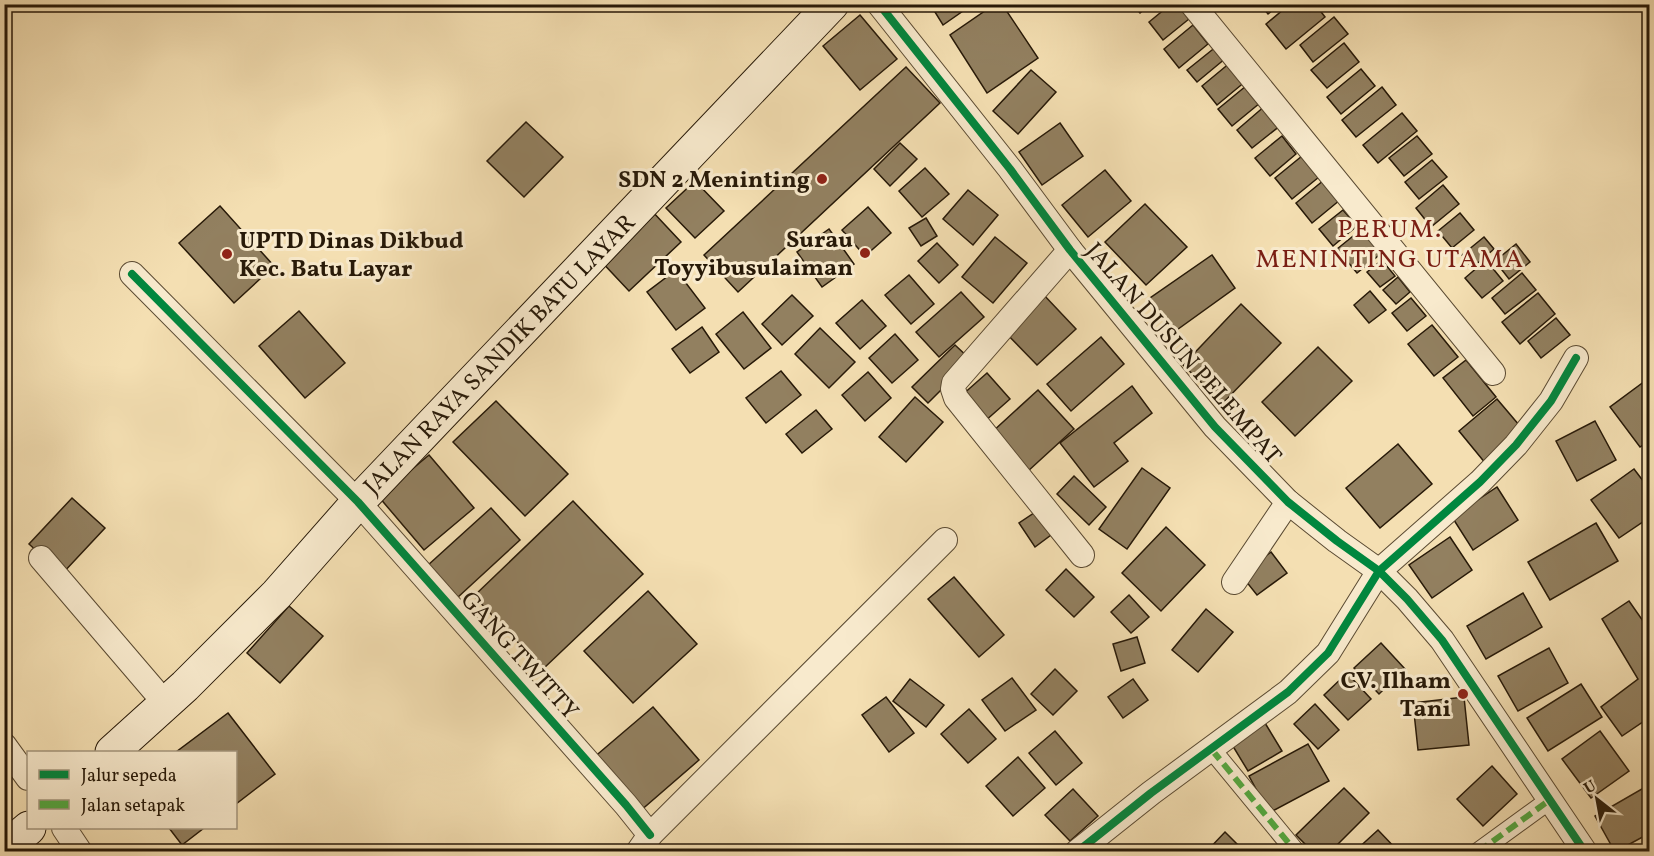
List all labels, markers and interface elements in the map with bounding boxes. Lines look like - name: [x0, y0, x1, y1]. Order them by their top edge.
- place label: SDN 2 Meninting: [618, 164, 810, 198]
- marker: SDN 2 Meninting: [815, 172, 829, 186]
- street label: JALAN RAYA SANDIK BATU LAYAR: [357, 207, 644, 504]
- district label: PERUM. MENINTING UTAMA: [1255, 212, 1525, 278]
- place label: Surau Toyyibusulaiman: [654, 224, 853, 286]
- place label: UPTD Dinas Dikbud Kec. Batu Layar: [239, 225, 464, 287]
- street label: JALAN DUSUN PELEMPAT: [1076, 236, 1289, 473]
- marker: Surau Toyyibusulaiman: [858, 246, 872, 260]
- marker: UPTD Dinas Dikbud Kec. Batu Layar: [220, 247, 234, 261]
- street label: GANG TWITTY: [452, 585, 585, 728]
- place label: CV. Ilham Tani: [1341, 665, 1451, 727]
- marker: CV. Ilham Tani: [1456, 687, 1470, 701]
- legend: [27, 751, 237, 829]
- text: Jalur sepeda: [81, 764, 177, 789]
- north arrow: [1567, 769, 1627, 829]
- text: U: [1580, 776, 1601, 800]
- text: Jalan setapak: [81, 794, 185, 819]

